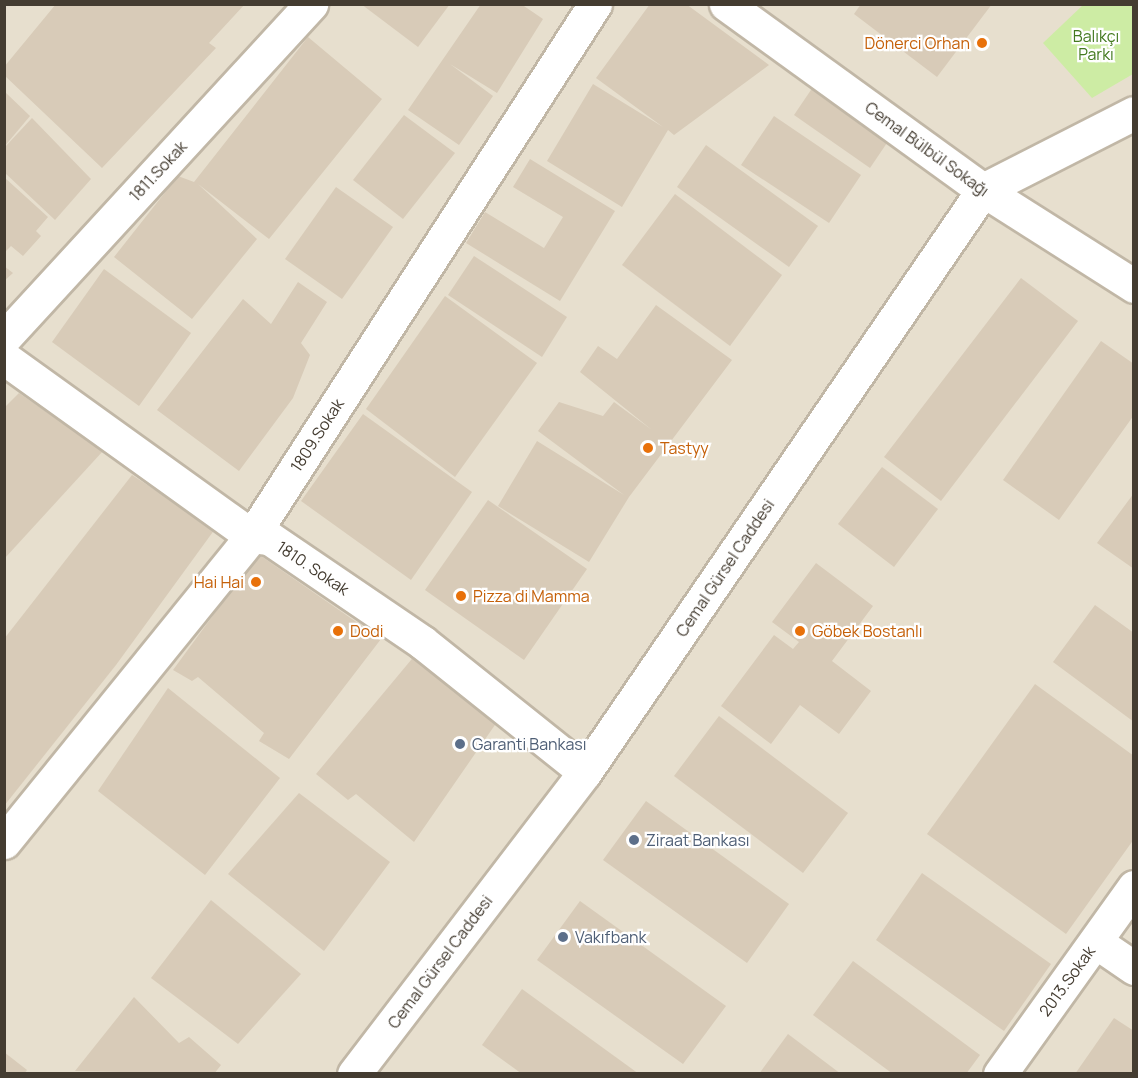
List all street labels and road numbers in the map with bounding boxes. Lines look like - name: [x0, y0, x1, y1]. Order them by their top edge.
- street label: Cemal Bülbül Sokağı: [861, 98, 993, 200]
- street label: 1811.Sokak: [125, 137, 191, 205]
- street label: 1809.Sokak: [286, 395, 348, 475]
- street label: Cemal Gürsel Caddesi: [672, 496, 778, 640]
- street label: 1810. Sokak: [273, 537, 353, 599]
- street label: Cemal Gürsel Caddesi: [384, 892, 496, 1032]
- street label: 2013.Sokak: [1035, 942, 1099, 1020]

